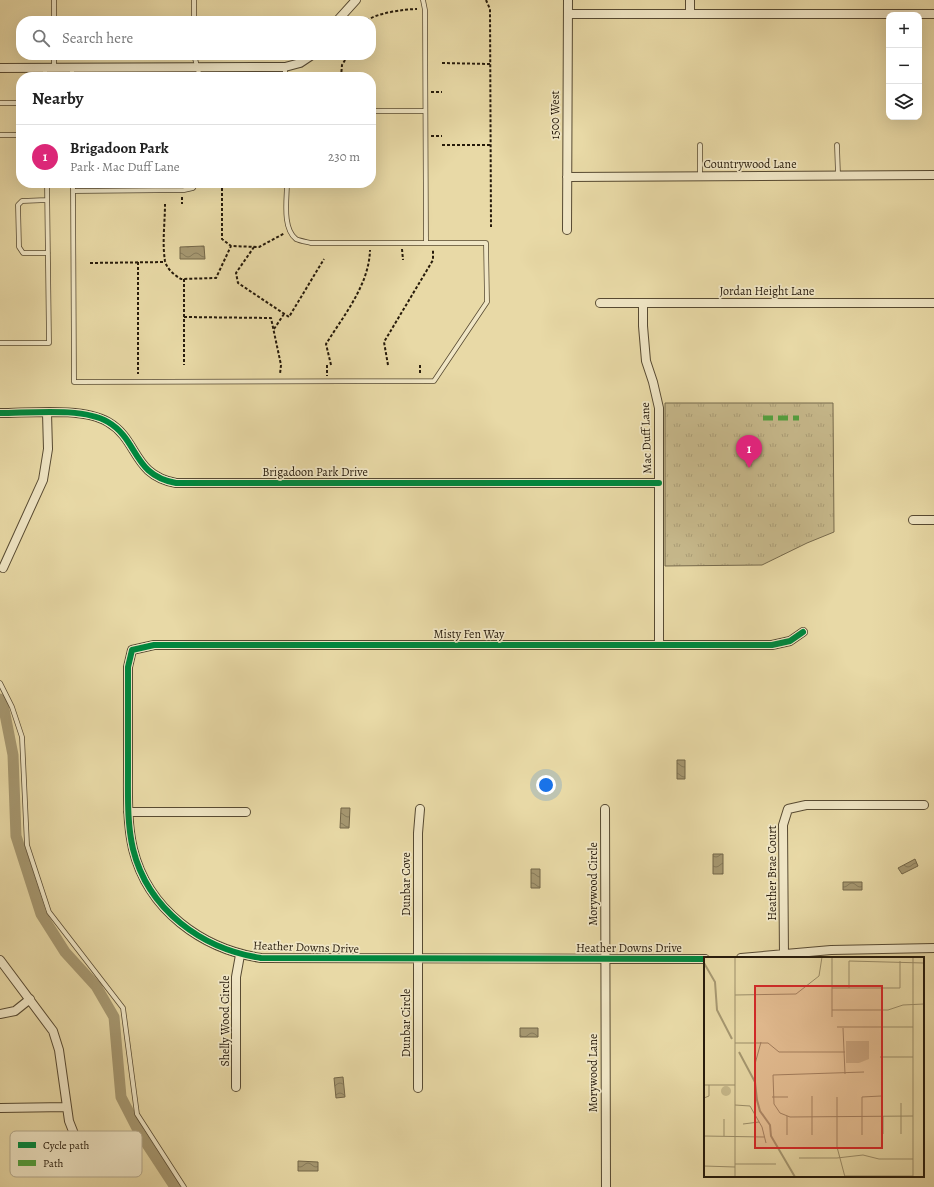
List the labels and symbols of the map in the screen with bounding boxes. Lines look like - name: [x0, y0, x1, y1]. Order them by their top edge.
- street label: 1500 West: [547, 91, 563, 139]
- street label: Countrywood Lane: [703, 156, 797, 172]
- street label: Jordan Height Lane: [720, 283, 814, 299]
- street label: Mac Duff Lane: [637, 402, 655, 474]
- pin: 1: [736, 435, 762, 468]
- street label: Brigadoon Park Drive: [262, 464, 368, 480]
- street label: Misty Fen Way: [434, 626, 505, 642]
- your location: [536, 775, 556, 795]
- street label: Heather Brae Court: [764, 825, 780, 921]
- street label: Morywood Circle: [585, 842, 601, 926]
- street label: Dunbar Cove: [398, 852, 414, 916]
- street label: Heather Downs Drive: [253, 937, 359, 957]
- street label: Heather Downs Drive: [576, 940, 682, 956]
- inset map: [704, 957, 924, 1177]
- street label: Shelly Wood Circle: [217, 975, 233, 1067]
- street label: Dunbar Circle: [398, 989, 414, 1057]
- street label: Morywood Lane: [585, 1034, 601, 1112]
- legend: [10, 1131, 142, 1177]
- text: Cycle path: [43, 1138, 90, 1153]
- text: Path: [43, 1156, 64, 1171]

